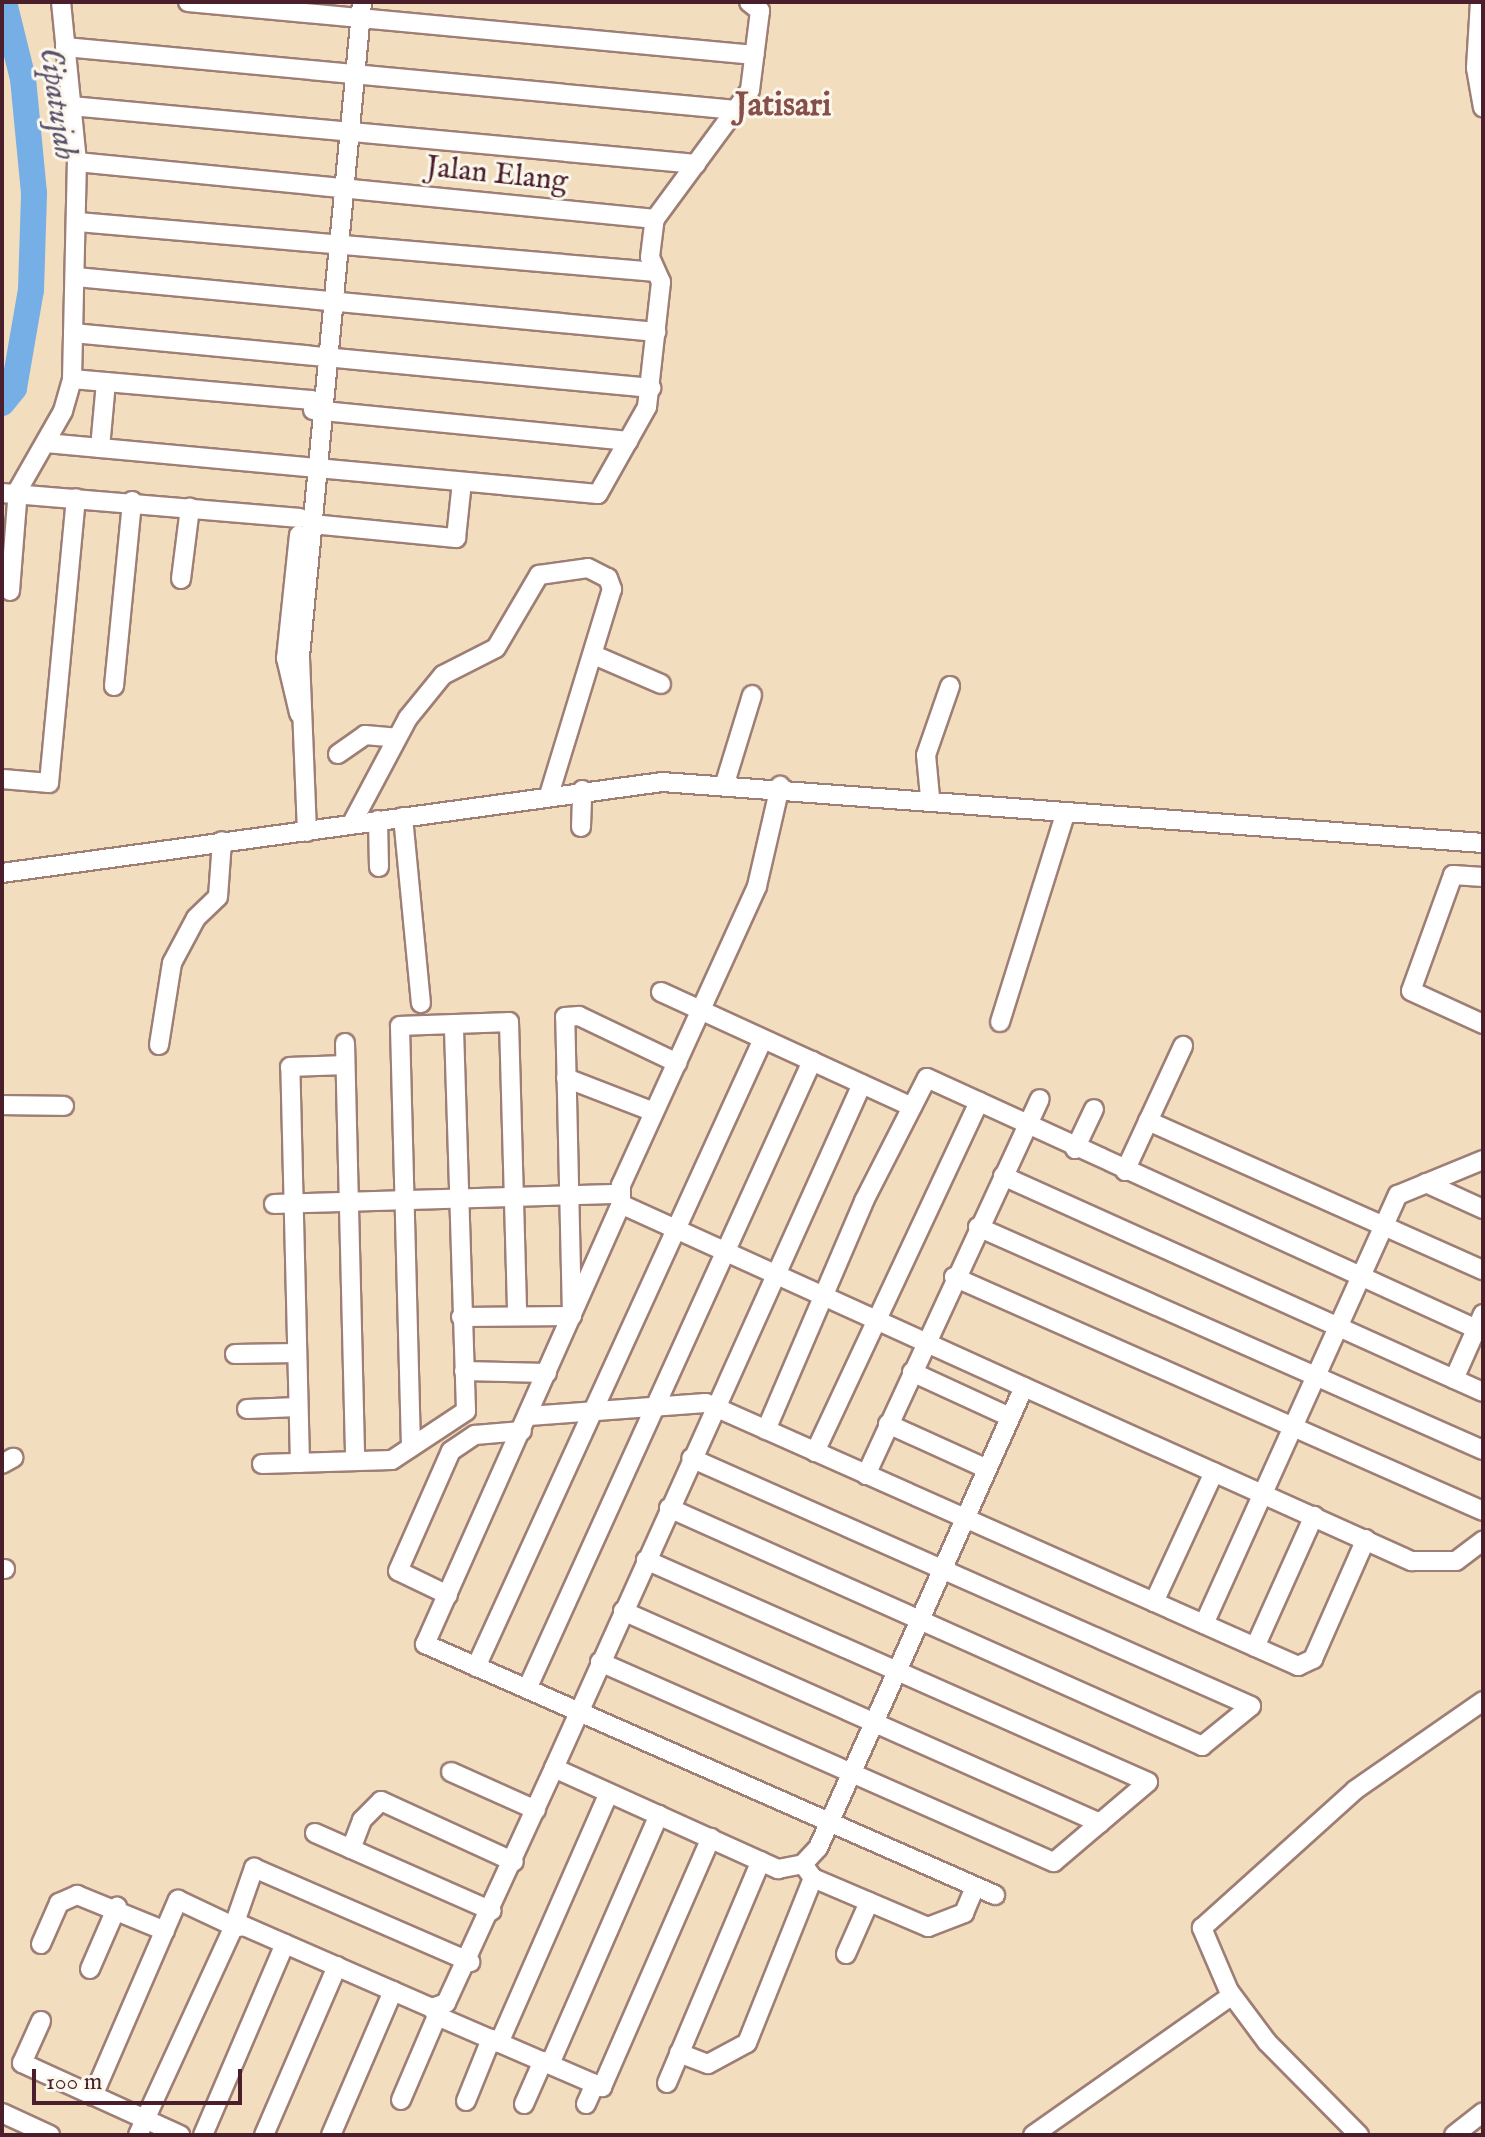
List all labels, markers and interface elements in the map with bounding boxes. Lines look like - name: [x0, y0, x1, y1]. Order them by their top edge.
- water label: Cipatujah: [29, 45, 83, 163]
- district label: Jatisari: [735, 86, 831, 126]
- street label: Jalan Elang: [424, 150, 570, 200]
- scale bar: [36, 2053, 246, 2103]
- text: 100 m: [46, 2067, 102, 2098]

